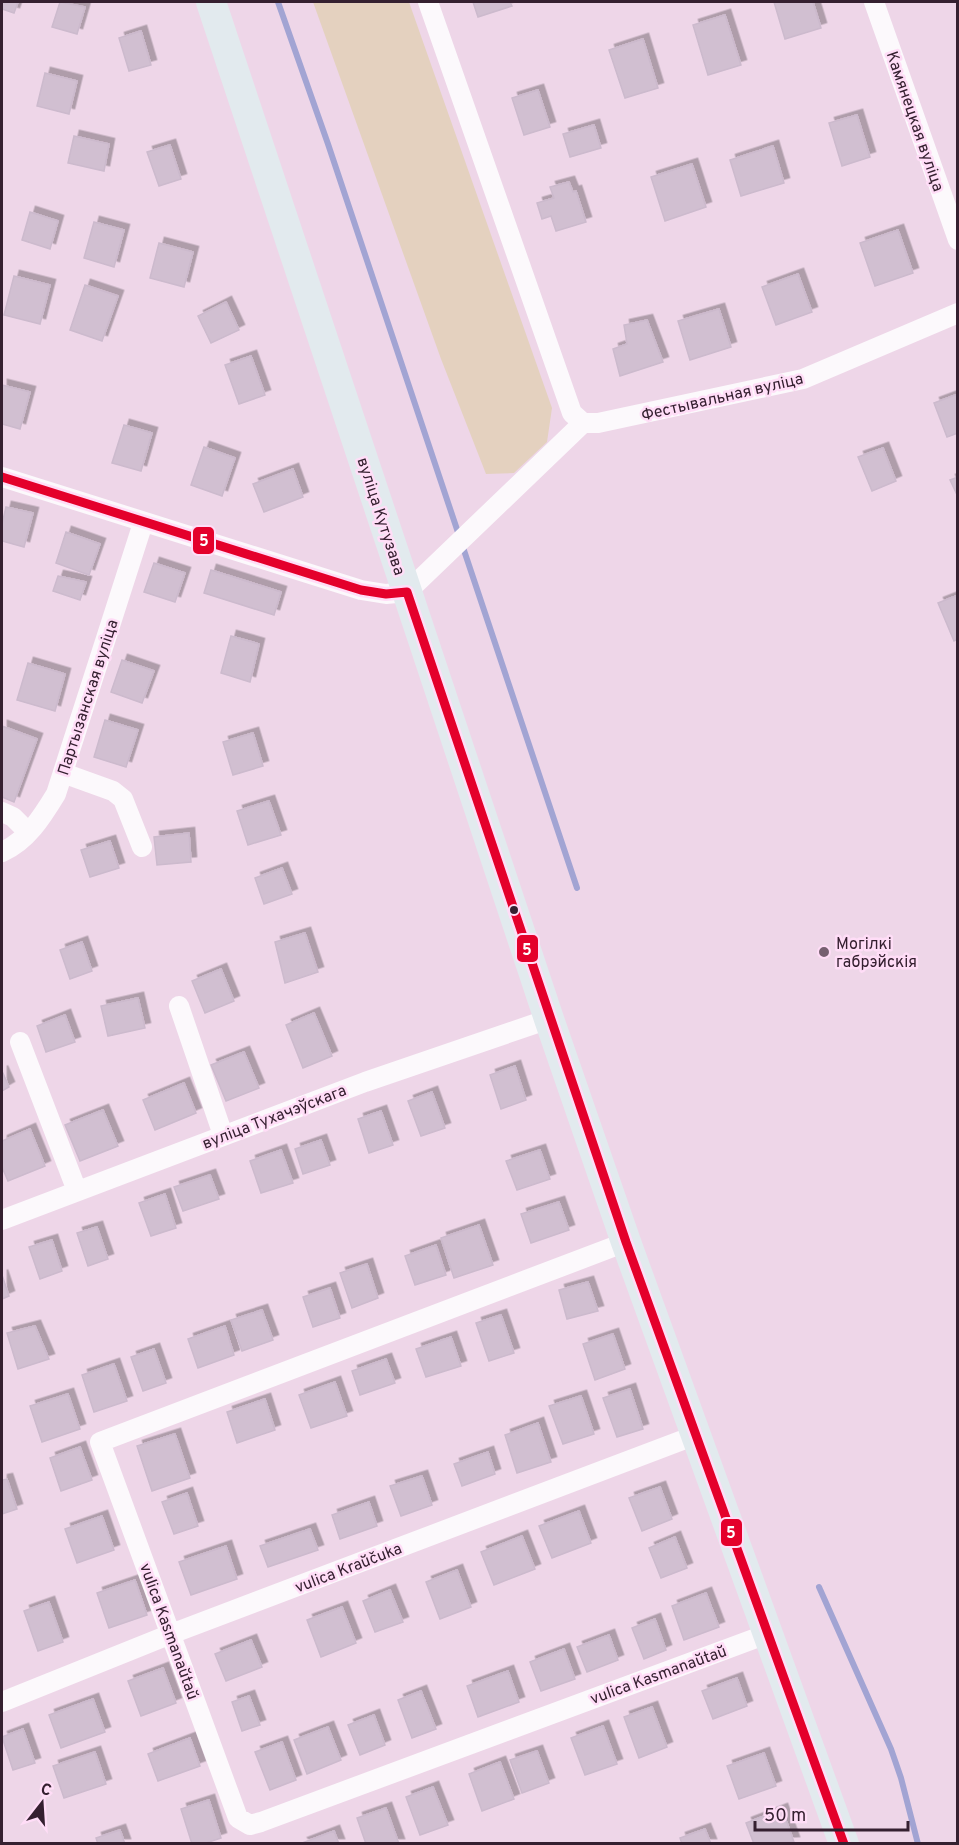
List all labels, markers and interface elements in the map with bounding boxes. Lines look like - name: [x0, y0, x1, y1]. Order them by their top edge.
- street label: Камянецкая вуліца: [881, 49, 947, 194]
- street label: Фестывальная вуліца: [639, 370, 805, 426]
- street label: вуліца Кутузава: [352, 455, 409, 578]
- line badge: 5: [192, 526, 215, 555]
- text: 5: [199, 532, 209, 552]
- street label: Партызанская вуліца: [54, 617, 124, 778]
- unlabelled marker: [508, 904, 520, 916]
- line badge: 5: [516, 934, 539, 963]
- place label: Могілкі габрэйскія: [836, 935, 917, 973]
- text: 5: [522, 941, 532, 961]
- marker: Могілкі габрэйскія: [817, 945, 831, 959]
- street label: вуліца Тухачэўскага: [200, 1081, 350, 1155]
- line badge: 5: [720, 1518, 743, 1547]
- text: 5: [726, 1524, 736, 1544]
- street label: vulica Kraŭčuka: [292, 1539, 405, 1598]
- street label: vulica Kasmanaŭtaŭ: [134, 1561, 202, 1703]
- street label: vulica Kasmanaŭtaŭ: [588, 1642, 730, 1710]
- north arrow: [12, 1773, 72, 1833]
- text: С: [38, 1780, 54, 1802]
- scale bar: [755, 1794, 908, 1832]
- text: 50 m: [764, 1805, 806, 1828]

